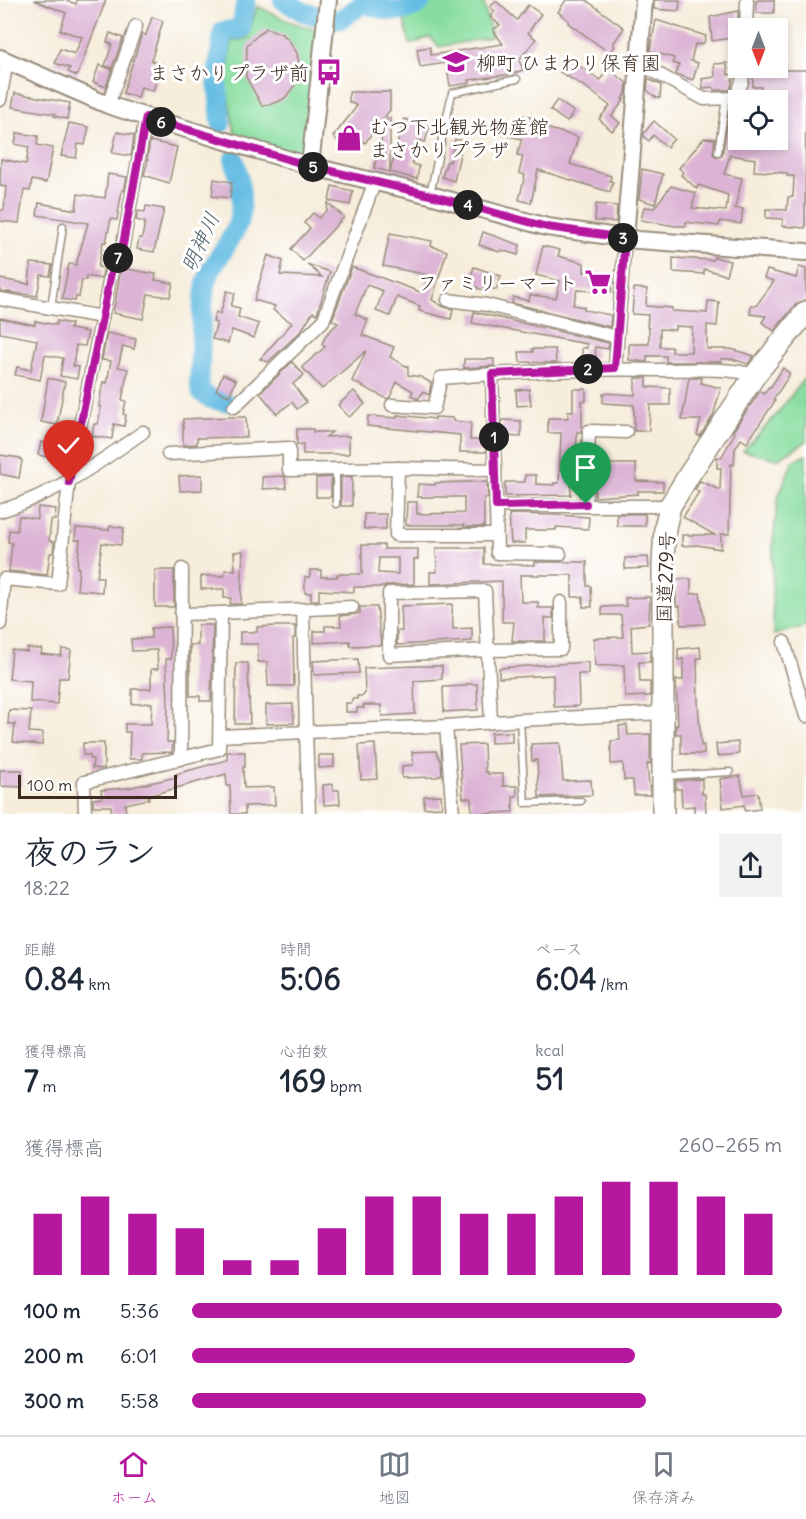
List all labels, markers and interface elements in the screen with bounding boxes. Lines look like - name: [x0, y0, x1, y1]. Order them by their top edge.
- north arrow: [728, 18, 788, 78]
- map controls: [728, 18, 788, 150]
- school or university icon: 柳町 ひまわり保育園: [441, 47, 471, 77]
- place label: 柳町 ひまわり保育園: [476, 50, 661, 75]
- bus stop icon: まさかりプラザ前: [314, 57, 344, 87]
- place label: まさかりプラザ前: [149, 60, 309, 85]
- button: locate: [728, 90, 788, 150]
- pin: 6: [146, 107, 176, 137]
- text: 6: [156, 112, 166, 132]
- place label: むつ下北観光物産館 まさかりプラザ: [369, 114, 549, 162]
- shop icon: むつ下北観光物産館 まさかりプラザ: [334, 123, 364, 153]
- pin: 5: [298, 152, 328, 182]
- text: 5: [308, 157, 318, 177]
- pin: 4: [453, 190, 483, 220]
- text: 4: [463, 195, 473, 215]
- water label: 明神川: [174, 208, 226, 276]
- pin: 3: [608, 223, 638, 253]
- text: 3: [618, 228, 628, 248]
- pin: 7: [103, 243, 133, 273]
- text: 7: [114, 248, 122, 268]
- supermarket icon: ファミリーマート: [583, 267, 613, 297]
- place label: ファミリーマート: [418, 270, 578, 295]
- pin: 2: [573, 354, 603, 384]
- text: 2: [584, 359, 592, 379]
- pin: [43, 420, 94, 482]
- pin: 1: [479, 422, 509, 452]
- text: 1: [491, 427, 497, 447]
- icon: check: [52, 429, 85, 462]
- pin: [560, 442, 611, 504]
- icon: arrive: [569, 451, 602, 484]
- street label: 国道279号: [651, 530, 679, 624]
- scale bar: [18, 772, 177, 800]
- text: 100 m: [27, 775, 72, 795]
- text: 夜のラン: [24, 831, 156, 873]
- button: share: [719, 834, 782, 897]
- text: 18:22: [24, 875, 70, 900]
- text: 距離: [24, 939, 56, 959]
- text: 時間: [280, 939, 312, 959]
- text: ペース: [535, 939, 582, 959]
- text: 0.84: [24, 960, 85, 998]
- text: 5:06: [280, 960, 341, 998]
- text: 6:04: [535, 960, 597, 998]
- text: km: [85, 974, 111, 994]
- text: /km: [597, 974, 628, 994]
- text: kcal: [535, 1040, 564, 1060]
- text: 獲得標高: [24, 1041, 88, 1061]
- text: 心拍数: [280, 1041, 328, 1061]
- text: 51: [535, 1060, 565, 1098]
- text: 7: [24, 1062, 39, 1100]
- text: 169: [280, 1062, 326, 1100]
- text: m: [39, 1076, 57, 1096]
- text: bpm: [326, 1076, 362, 1096]
- text: 260–265 m: [679, 1132, 782, 1157]
- text: 獲得標高: [24, 1135, 104, 1160]
- text: 100 m: [24, 1298, 81, 1323]
- text: 5:36: [120, 1298, 159, 1323]
- text: 200 m: [24, 1343, 84, 1368]
- text: 6:01: [120, 1343, 157, 1368]
- text: 300 m: [24, 1388, 84, 1413]
- text: 5:58: [120, 1388, 159, 1413]
- tab: ホーム: [110, 1448, 158, 1508]
- tab: 地図: [378, 1448, 411, 1508]
- tab: 保存済み: [632, 1448, 696, 1508]

